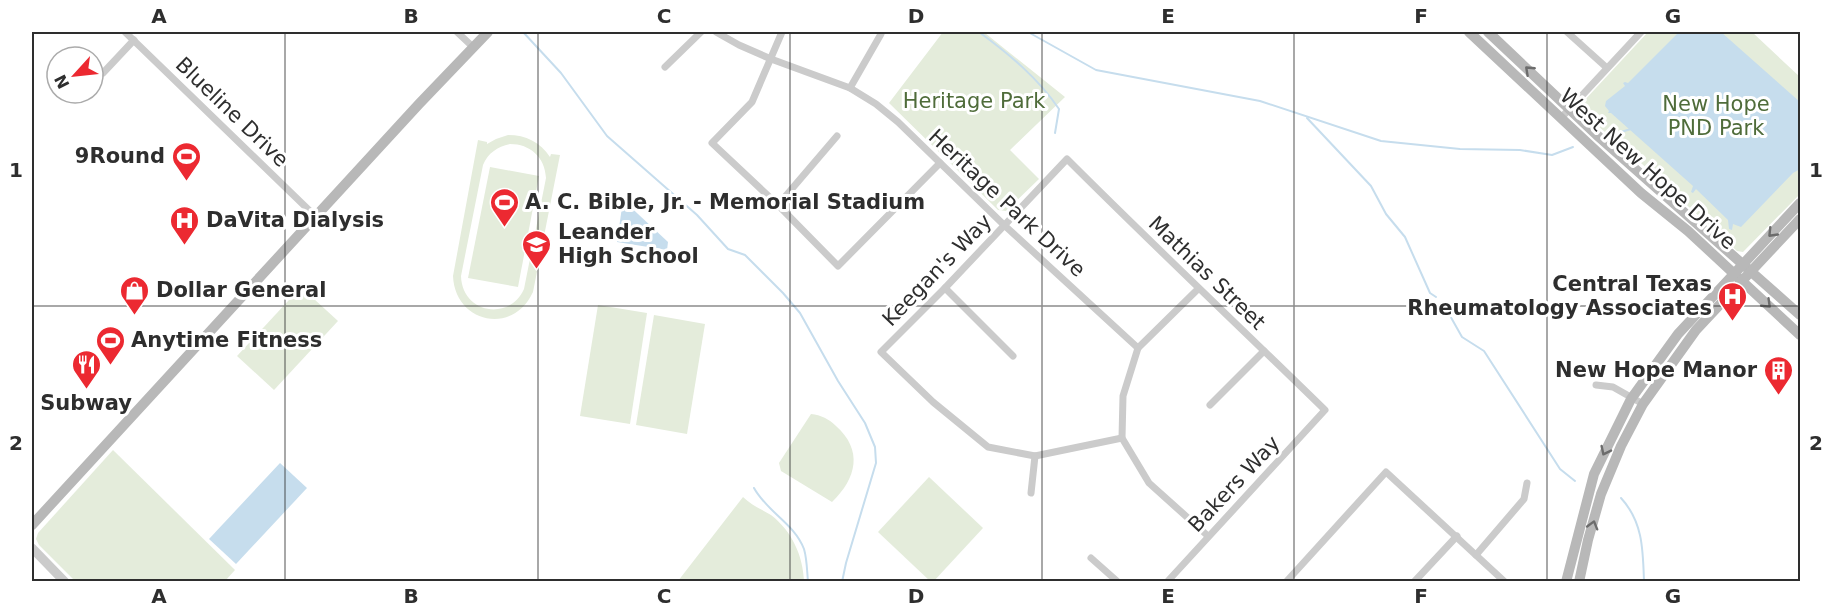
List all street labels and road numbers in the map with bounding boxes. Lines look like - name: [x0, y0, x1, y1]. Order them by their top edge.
- street label: Blueline Drive: [171, 52, 293, 172]
- street label: West New Hope Drive: [1555, 84, 1741, 254]
- street label: Heritage Park Drive: [924, 124, 1090, 282]
- street label: Keegan's Way: [878, 209, 996, 331]
- street label: Mathias Street: [1144, 211, 1270, 335]
- street label: Bakers Way: [1183, 431, 1285, 537]

